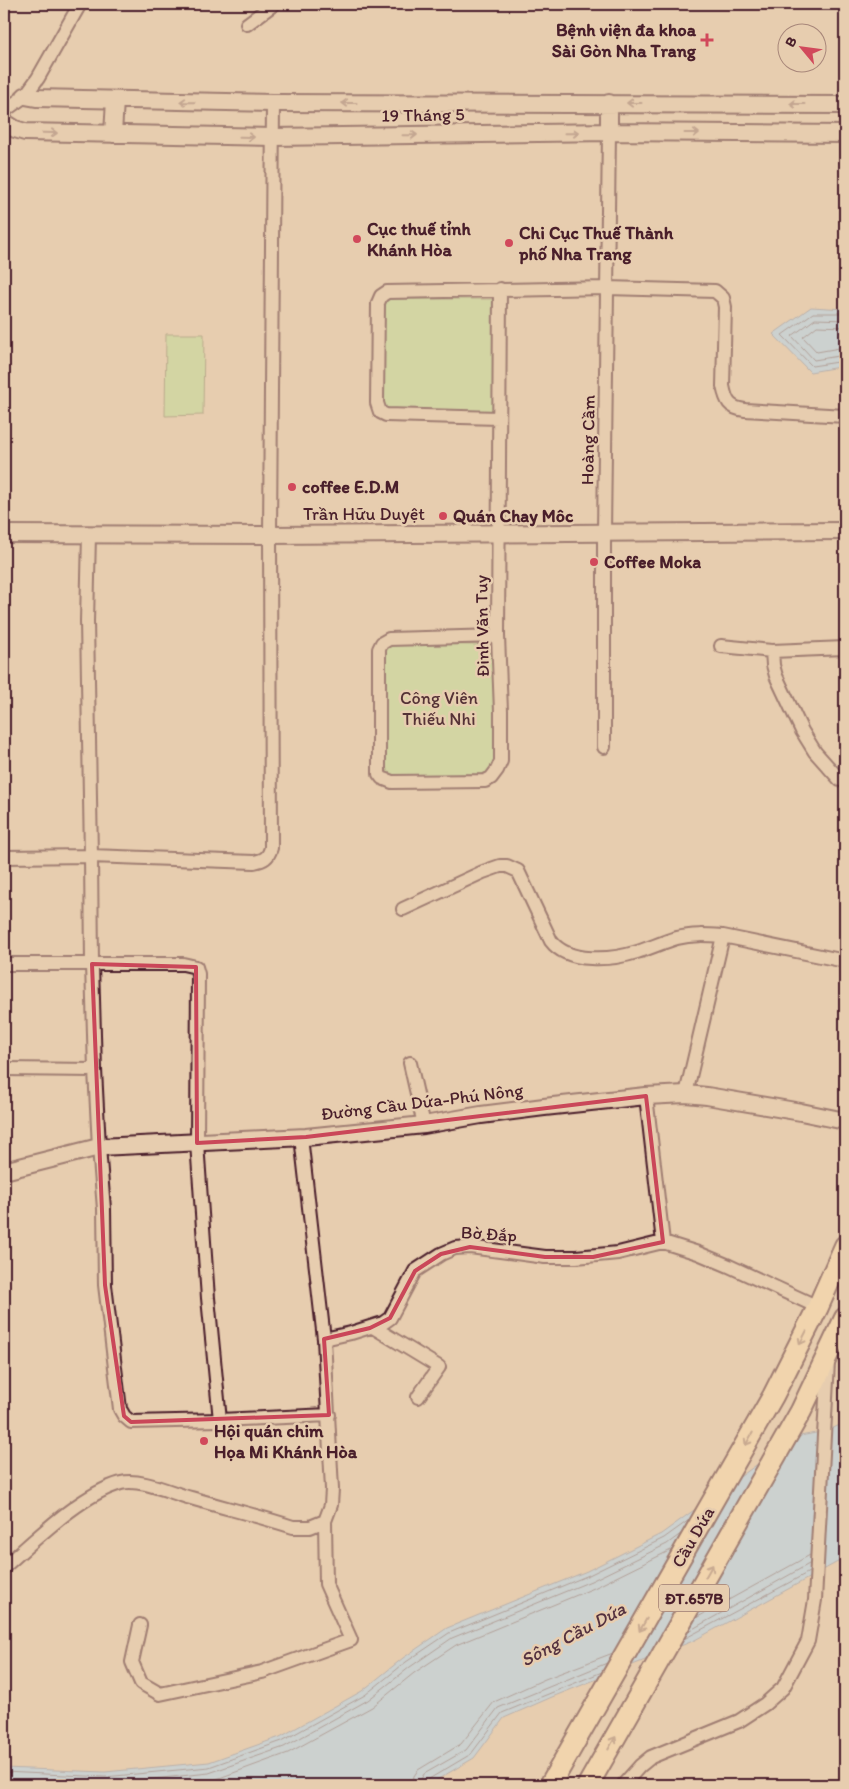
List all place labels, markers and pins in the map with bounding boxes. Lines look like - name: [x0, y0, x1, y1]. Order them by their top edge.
- place label: Bệnh viện đa khoa Sài Gòn Nha Trang: [552, 19, 697, 62]
- marker: Bệnh viện đa khoa Sài Gòn Nha Trang: [700, 33, 714, 47]
- place label: Cục thuế tỉnh Khánh Hòa: [367, 218, 471, 261]
- place label: Chi Cục Thuế Thành phố Nha Trang: [518, 222, 674, 265]
- marker: Cục thuế tỉnh Khánh Hòa: [351, 233, 363, 245]
- marker: Chi Cục Thuế Thành phố Nha Trang: [503, 237, 515, 249]
- place label: coffee E.D.M: [302, 476, 399, 498]
- marker: coffee E.D.M: [286, 481, 298, 493]
- place label: Quán Chay Môc: [453, 505, 574, 527]
- marker: Quán Chay Môc: [437, 510, 449, 522]
- place label: Coffee Moka: [604, 551, 701, 573]
- marker: Coffee Moka: [588, 556, 600, 568]
- place label: Hội quán chim Họa Mi Khánh Hòa: [214, 1420, 358, 1463]
- marker: Hội quán chim Họa Mi Khánh Hòa: [198, 1435, 210, 1447]

